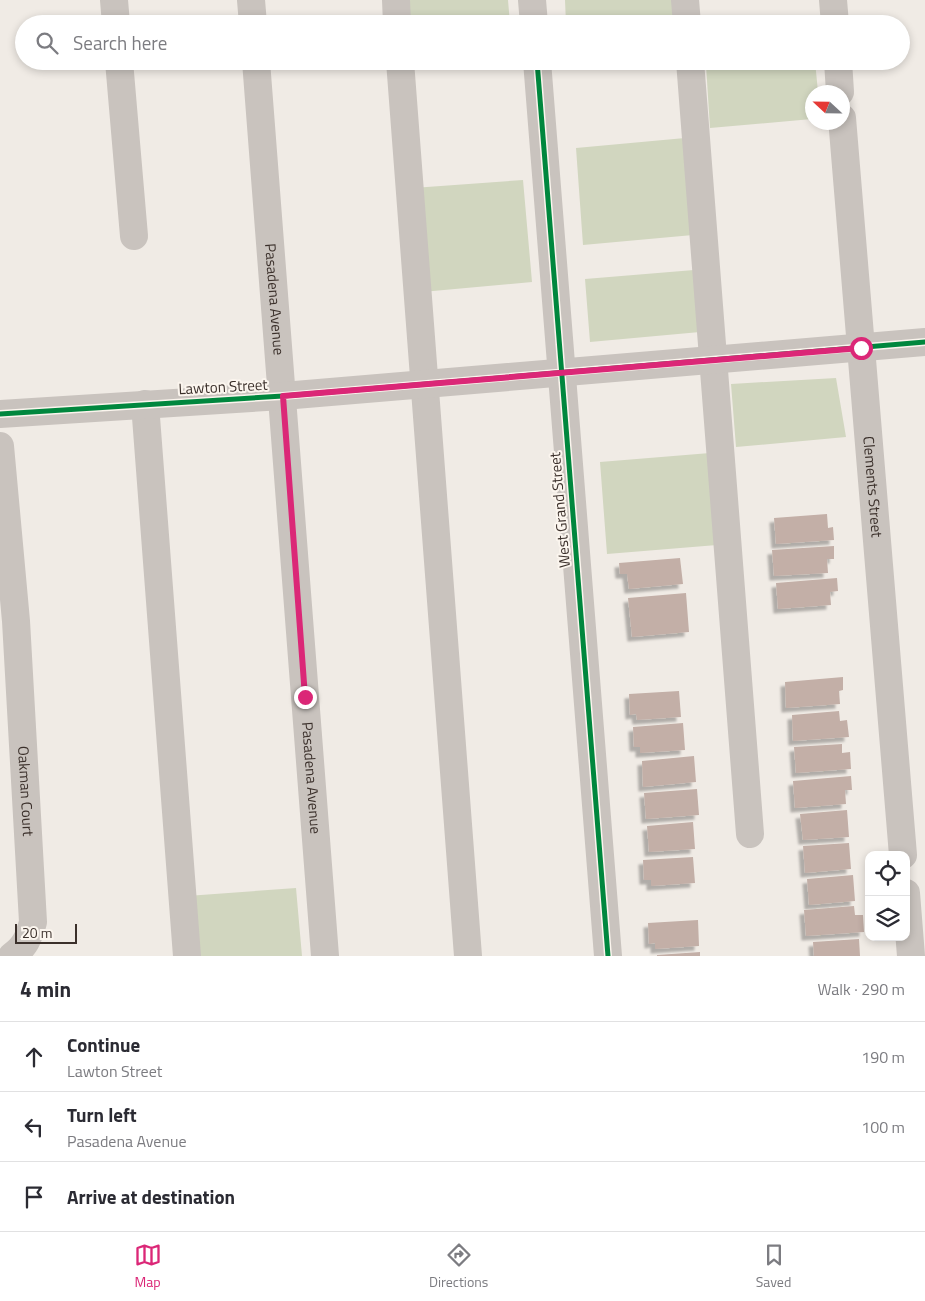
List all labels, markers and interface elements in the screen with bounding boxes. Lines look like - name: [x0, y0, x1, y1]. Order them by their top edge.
- search box: [15, 15, 910, 70]
- text: Search here: [73, 28, 167, 57]
- icon: search: [33, 29, 61, 57]
- north arrow: [805, 85, 850, 130]
- street label: Pasadena Avenue: [259, 242, 291, 356]
- route start: [850, 337, 873, 360]
- street label: Lawton Street: [178, 373, 269, 400]
- street label: Clements Street: [857, 435, 889, 539]
- street label: West Grand Street: [543, 451, 576, 569]
- route end: [294, 686, 317, 709]
- street label: Pasadena Avenue: [296, 721, 328, 835]
- street label: Oakman Court: [12, 745, 40, 837]
- map controls: [865, 851, 910, 941]
- button: locate: [865, 851, 910, 896]
- button: layers: [865, 896, 910, 941]
- scale bar: [15, 921, 78, 944]
- text: 20 m: [22, 922, 52, 943]
- text: 4 min: [20, 973, 71, 1005]
- text: Walk · 290 m: [817, 977, 905, 1001]
- text: Continue: [67, 1030, 140, 1059]
- icon: ahead: [20, 1043, 48, 1071]
- text: 190 m: [861, 1045, 905, 1069]
- text: Lawton Street: [67, 1059, 162, 1083]
- text: Turn left: [67, 1100, 137, 1129]
- icon: left: [20, 1113, 48, 1141]
- text: 100 m: [861, 1115, 905, 1139]
- text: Pasadena Avenue: [67, 1129, 187, 1153]
- text: Arrive at destination: [67, 1182, 235, 1211]
- icon: arrive: [20, 1183, 48, 1211]
- tab: Map: [134, 1241, 162, 1292]
- tab: Directions: [429, 1241, 488, 1292]
- tab: Saved: [756, 1241, 791, 1292]

